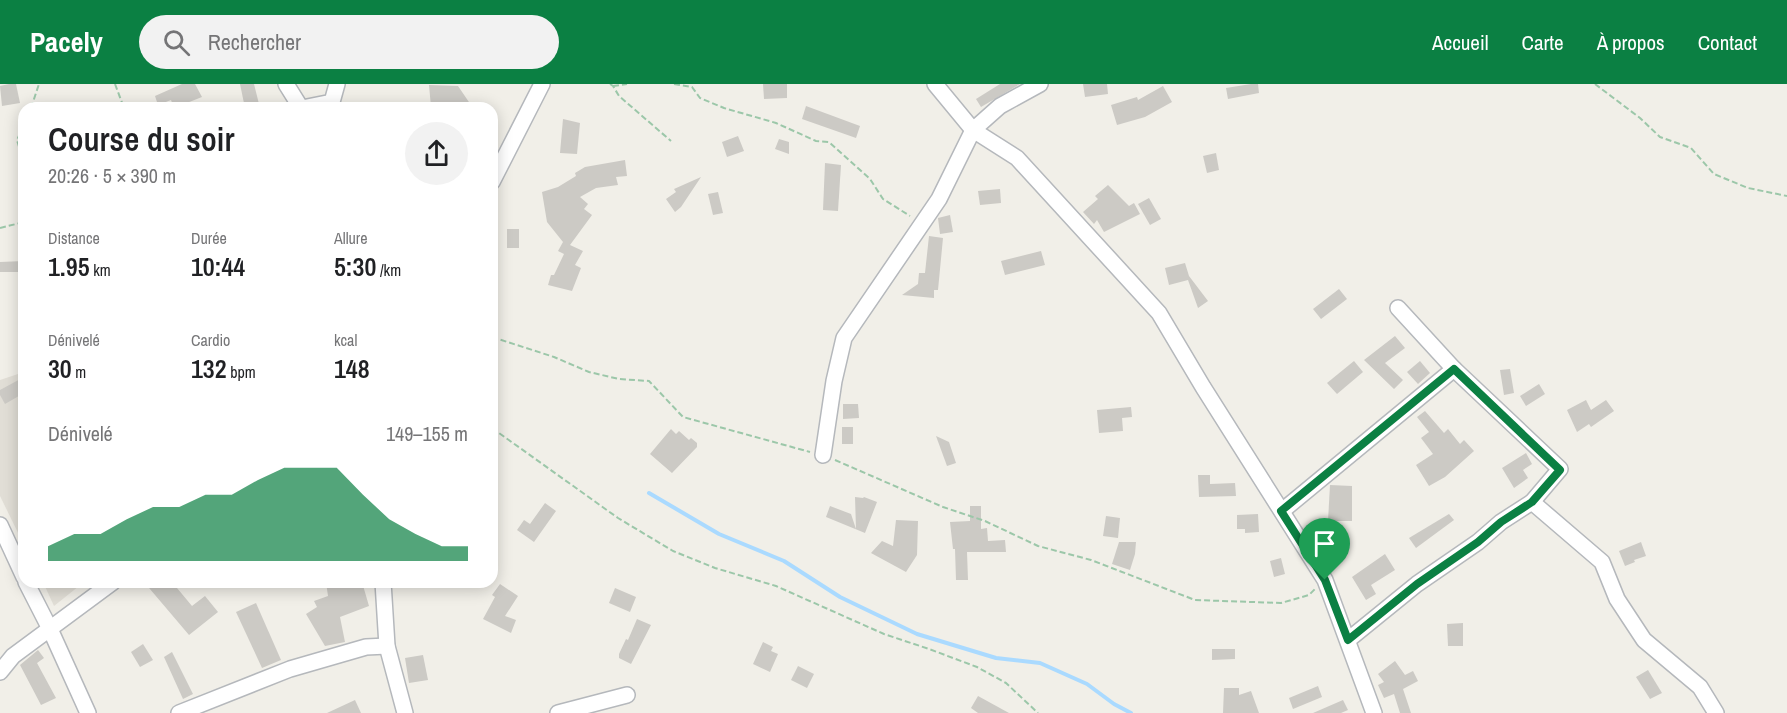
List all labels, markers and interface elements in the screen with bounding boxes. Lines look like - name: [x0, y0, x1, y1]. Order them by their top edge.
- search box: [139, 15, 559, 69]
- text: Pacely: [30, 23, 103, 61]
- icon: search: [160, 26, 193, 59]
- text: Rechercher: [208, 27, 301, 57]
- text: Accueil: [1432, 28, 1489, 57]
- text: Carte: [1522, 28, 1564, 57]
- text: À propos: [1597, 28, 1665, 57]
- text: Contact: [1698, 28, 1757, 57]
- text: Course du soir: [48, 117, 234, 161]
- button: share: [405, 122, 468, 185]
- text: 20:26 · 5 × 390 m: [48, 162, 176, 189]
- text: Distance: [48, 227, 100, 249]
- text: Durée: [191, 227, 227, 249]
- text: Allure: [334, 227, 368, 249]
- text: 1.95: [48, 249, 90, 284]
- text: 10:44: [191, 249, 245, 284]
- text: 5:30: [334, 249, 376, 284]
- text: km: [90, 259, 111, 281]
- text: /km: [376, 259, 401, 281]
- text: Dénivelé: [48, 329, 100, 351]
- text: Cardio: [191, 329, 230, 351]
- text: kcal: [334, 329, 357, 351]
- text: 30: [48, 351, 72, 386]
- text: 132: [191, 351, 227, 386]
- text: 148: [334, 351, 370, 386]
- text: m: [72, 361, 86, 383]
- text: bpm: [227, 361, 256, 383]
- text: Dénivelé: [48, 420, 113, 447]
- text: 149–155 m: [386, 420, 468, 447]
- pin: [1299, 518, 1350, 580]
- icon: arrive: [1308, 527, 1341, 560]

